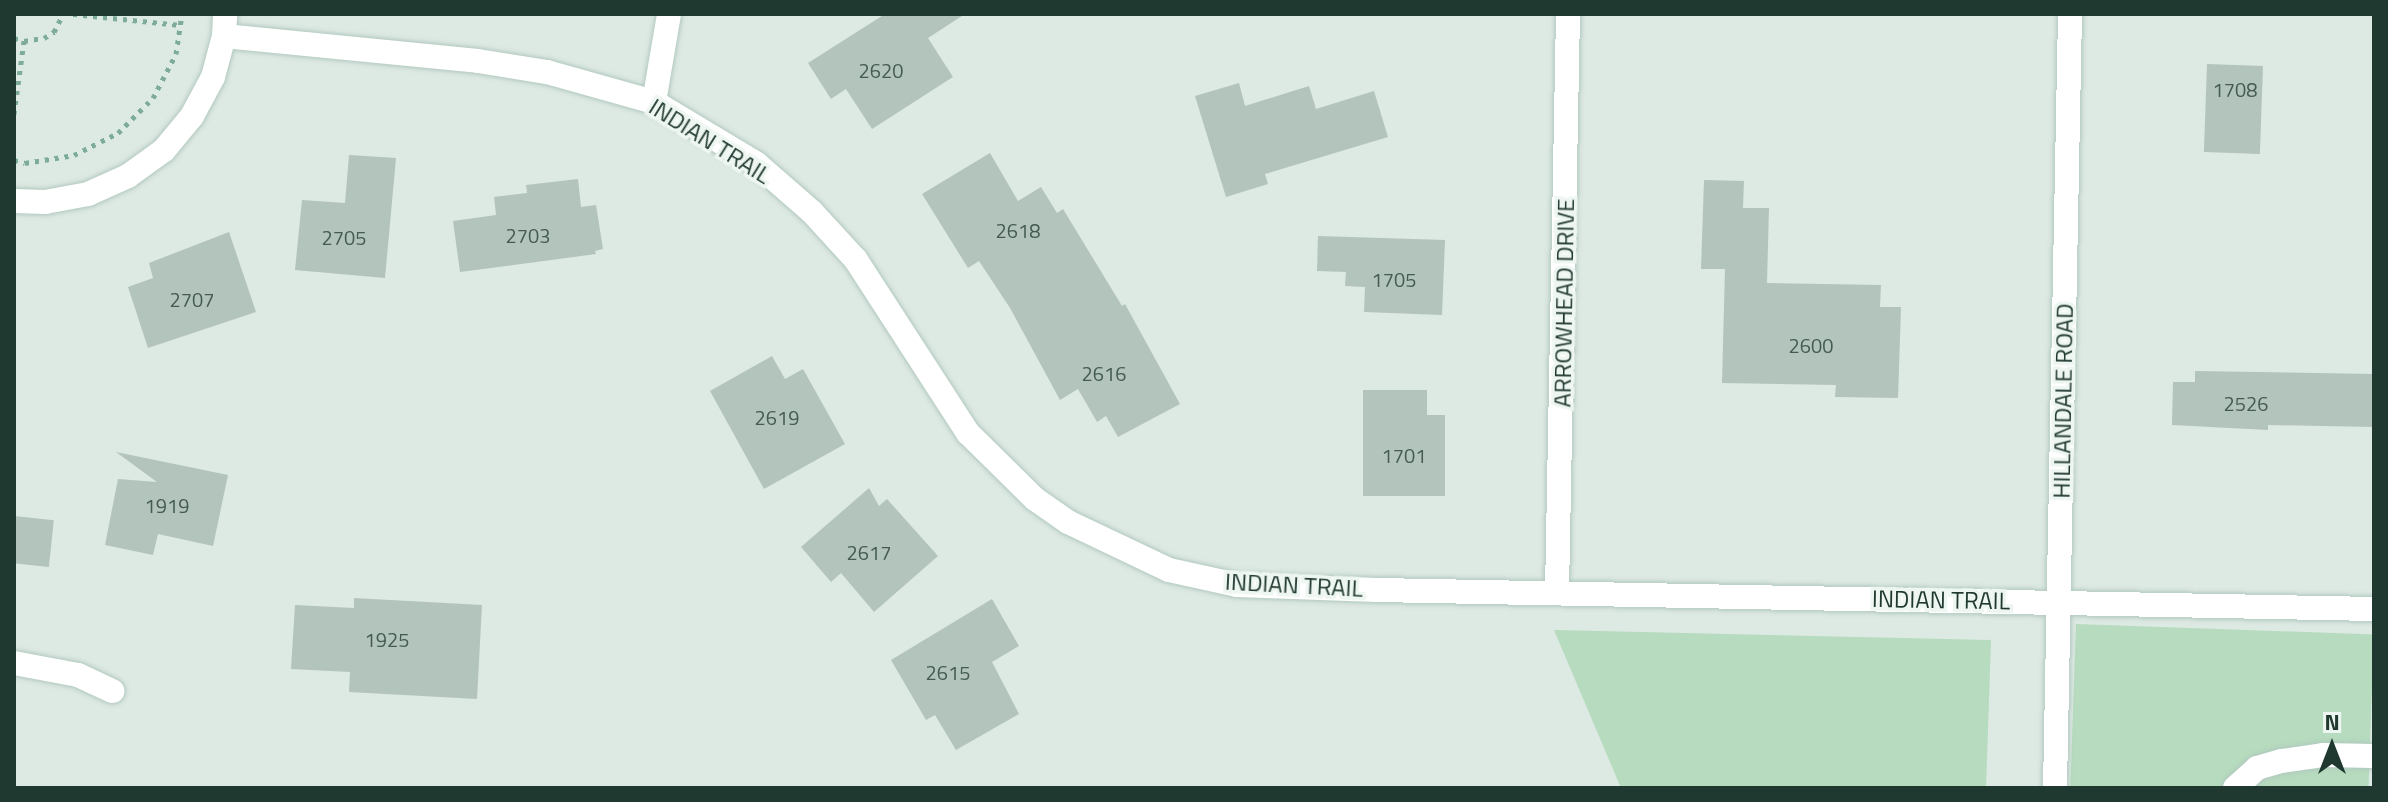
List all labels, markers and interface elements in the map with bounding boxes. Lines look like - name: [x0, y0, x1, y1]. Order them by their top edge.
- house number: 2620: [859, 58, 903, 82]
- house number: 1708: [2213, 77, 2257, 101]
- street label: INDIAN TRAIL: [644, 92, 776, 190]
- street label: ARROWHEAD DRIVE: [1548, 198, 1580, 408]
- house number: 2618: [996, 218, 1040, 242]
- house number: 2703: [506, 223, 550, 247]
- house number: 2705: [322, 225, 366, 249]
- house number: 1705: [1372, 267, 1416, 291]
- house number: 2707: [170, 287, 214, 311]
- street label: HILLANDALE ROAD: [2047, 303, 2079, 499]
- house number: 2600: [1789, 333, 1833, 357]
- house number: 2616: [1082, 361, 1126, 385]
- house number: 2526: [2224, 391, 2268, 415]
- house number: 2619: [755, 405, 799, 429]
- house number: 1701: [1382, 443, 1426, 467]
- house number: 1919: [145, 493, 189, 517]
- house number: 2617: [847, 540, 891, 564]
- street label: INDIAN TRAIL: [1224, 567, 1364, 603]
- street label: INDIAN TRAIL: [1872, 584, 2010, 616]
- house number: 1925: [365, 627, 409, 651]
- house number: 2615: [926, 660, 970, 684]
- text: N: [2324, 705, 2340, 739]
- north arrow: [2292, 706, 2372, 786]

